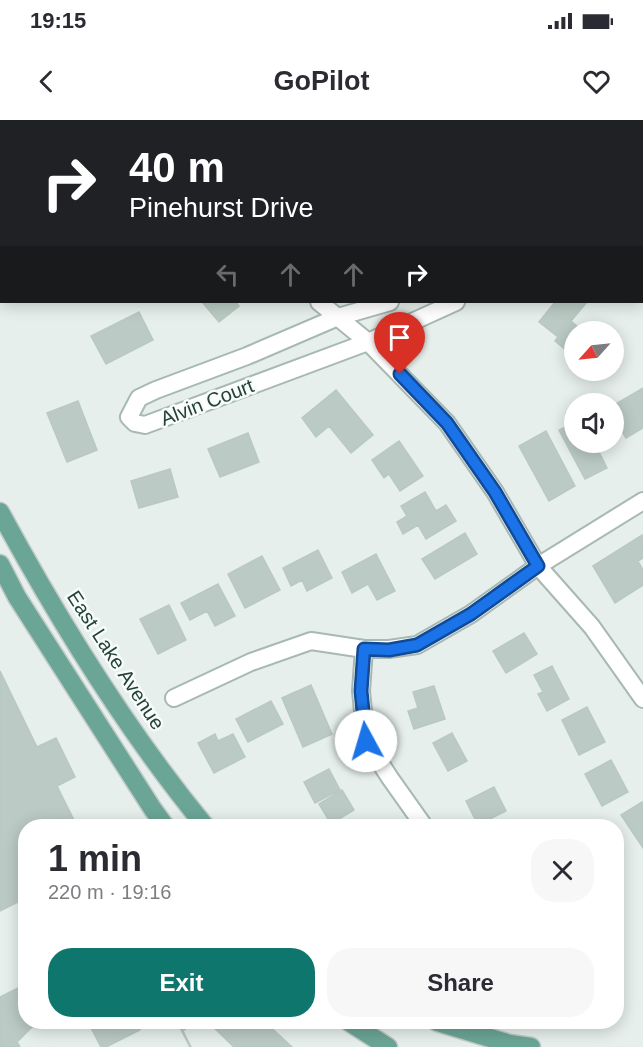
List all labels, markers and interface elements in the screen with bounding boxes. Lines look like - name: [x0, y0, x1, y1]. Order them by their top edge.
- text: 19:15: [30, 8, 86, 33]
- icon: back: [30, 65, 63, 98]
- icon: heart: [580, 65, 613, 98]
- text: GoPilot: [274, 66, 370, 96]
- icon: right: [30, 144, 108, 222]
- text: 40 m: [129, 144, 225, 191]
- text: Pinehurst Drive: [129, 193, 314, 223]
- icon: left: [211, 258, 244, 291]
- icon: ahead: [274, 258, 307, 291]
- icon: ahead: [337, 258, 370, 291]
- icon: right: [400, 258, 433, 291]
- pin: [374, 312, 425, 374]
- icon: arrive: [383, 321, 416, 354]
- north arrow: [564, 321, 624, 381]
- map controls: [564, 321, 624, 453]
- street label: Alvin Court: [157, 374, 257, 430]
- button: sound: [564, 393, 624, 453]
- street label: East Lake Avenue: [63, 587, 169, 733]
- position arrow: [334, 709, 398, 773]
- text: 1 min: [48, 838, 142, 879]
- button: close: [531, 839, 594, 902]
- text: 220 m · 19:16: [48, 881, 171, 903]
- button: Exit: [48, 948, 315, 1017]
- button: Share: [327, 948, 594, 1017]

